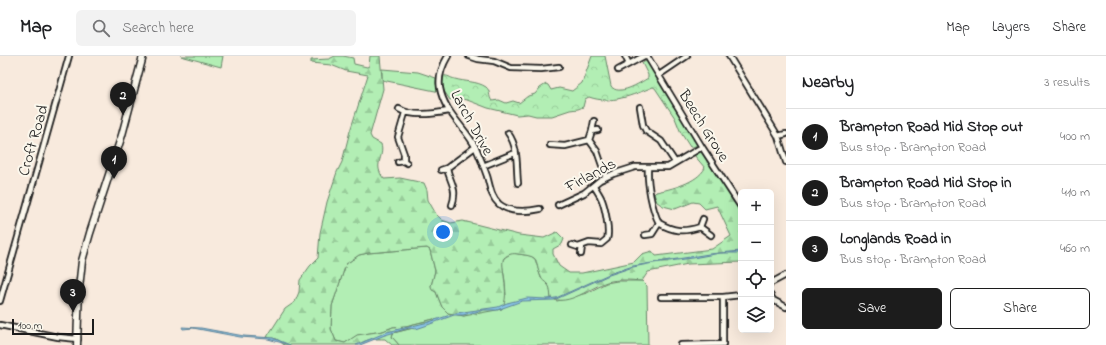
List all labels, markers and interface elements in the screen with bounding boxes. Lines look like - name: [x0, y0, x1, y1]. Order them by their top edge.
- search box: [76, 10, 356, 46]
- text: Map: [20, 14, 52, 41]
- icon: search: [90, 17, 112, 39]
- text: Search here: [122, 17, 194, 39]
- text: Map: [946, 17, 970, 38]
- text: Layers: [992, 17, 1030, 38]
- text: Share: [1052, 17, 1086, 38]
- text: Nearby: [802, 70, 854, 95]
- text: 3 results: [1044, 73, 1090, 92]
- pin: 2: [110, 82, 136, 115]
- street label: Beech Grove: [671, 85, 735, 167]
- street label: Larch Drive: [443, 86, 500, 161]
- street label: Croft Road: [12, 102, 56, 179]
- text: Brampton Road Mid Stop out: [840, 116, 1023, 138]
- text: 1: [813, 127, 817, 146]
- text: 400 m: [1060, 127, 1090, 146]
- text: Bus stop · Brampton Road: [840, 138, 986, 157]
- pin: 1: [101, 146, 127, 179]
- street label: Firlands: [560, 152, 621, 200]
- text: Brampton Road Mid Stop in: [840, 172, 1011, 194]
- text: 2: [812, 183, 818, 202]
- text: 410 m: [1062, 183, 1090, 202]
- map controls: [738, 189, 774, 333]
- button: +: [738, 189, 774, 225]
- text: Bus stop · Brampton Road: [840, 194, 986, 213]
- your location: [433, 222, 453, 242]
- button: −: [738, 225, 774, 261]
- text: Longlands Road in: [840, 228, 951, 250]
- text: 3: [812, 239, 818, 258]
- text: 460 m: [1060, 239, 1090, 258]
- text: Bus stop · Brampton Road: [840, 250, 986, 269]
- button: locate: [738, 261, 774, 297]
- pin: 3: [60, 279, 86, 312]
- button: Save: [802, 288, 942, 329]
- button: Share: [950, 288, 1090, 329]
- button: layers: [738, 297, 774, 333]
- scale bar: [12, 317, 94, 336]
- text: 100 m: [18, 318, 42, 334]

